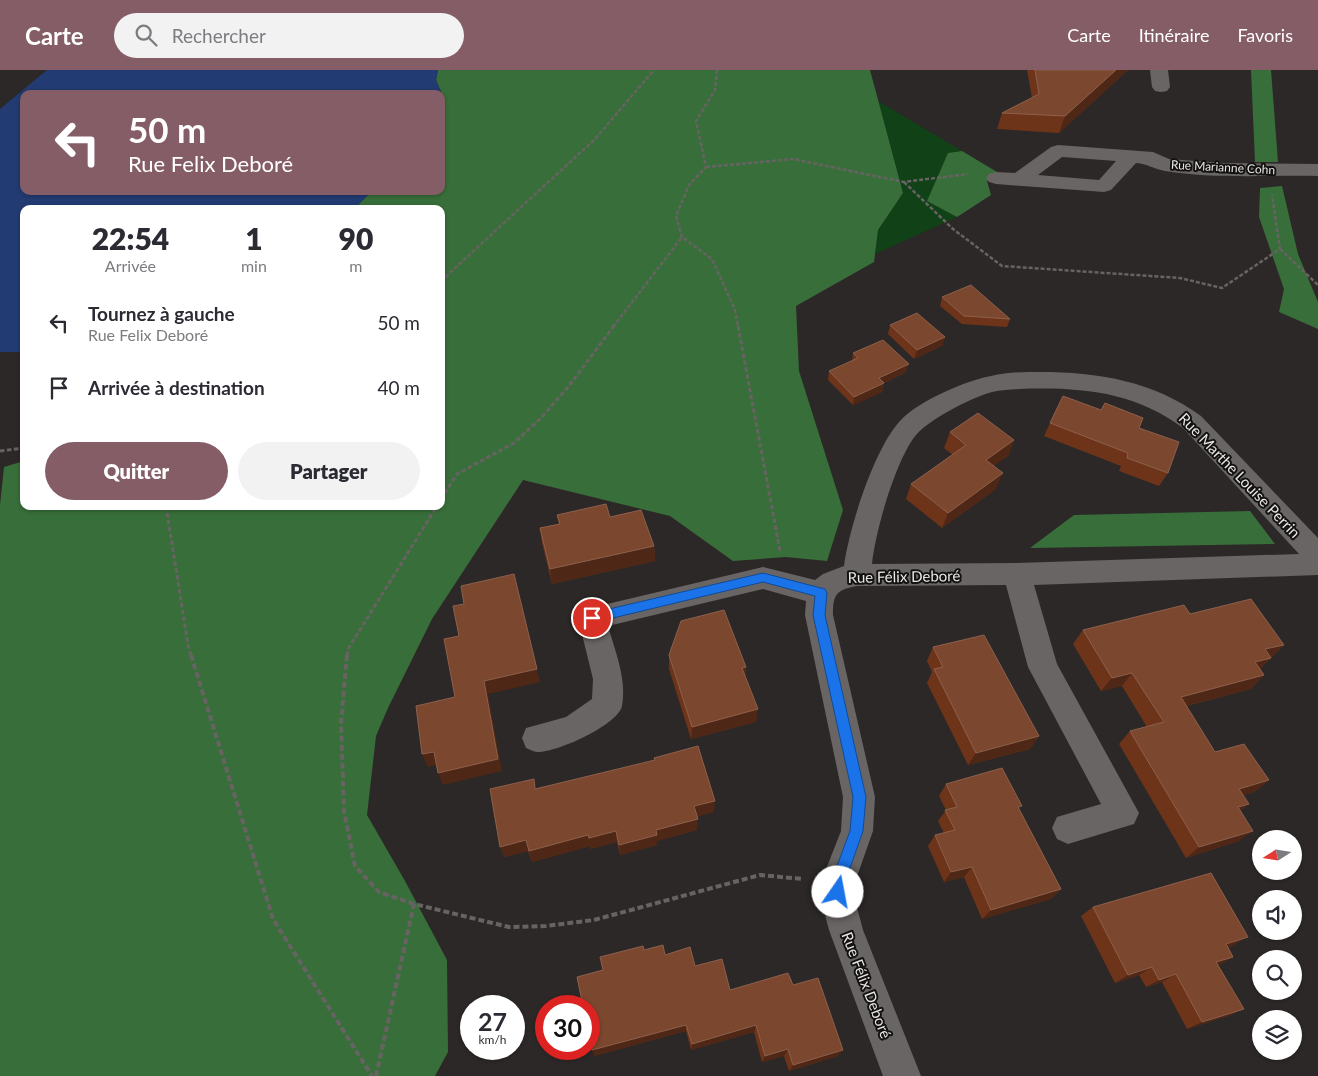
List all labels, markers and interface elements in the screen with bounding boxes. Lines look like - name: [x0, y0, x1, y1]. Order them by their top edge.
- search box: [114, 13, 464, 58]
- text: Carte: [25, 21, 84, 50]
- icon: search: [132, 21, 160, 49]
- text: Rechercher: [172, 24, 266, 47]
- text: Carte: [1067, 24, 1111, 46]
- text: Itinéraire: [1139, 24, 1209, 46]
- text: Favoris: [1237, 24, 1293, 46]
- text: 50 m: [128, 108, 206, 150]
- icon: left: [45, 110, 110, 175]
- text: Rue Felix Deboré: [128, 150, 293, 177]
- street label: Rue Marianne Cohn: [1170, 157, 1276, 177]
- text: 22:54: [92, 220, 169, 256]
- text: 1: [245, 220, 263, 256]
- text: 90: [339, 220, 373, 256]
- text: Arrivée: [105, 256, 156, 275]
- text: min: [241, 256, 267, 275]
- text: m: [349, 256, 363, 275]
- text: Tournez à gauche: [88, 302, 235, 325]
- icon: left: [45, 309, 73, 337]
- text: 50 m: [377, 311, 420, 334]
- text: Rue Felix Deboré: [88, 325, 208, 344]
- icon: arrive: [45, 374, 73, 402]
- text: Arrivée à destination: [88, 376, 265, 399]
- text: 40 m: [377, 376, 420, 399]
- street label: Rue Marthe Louise Perrin: [1176, 409, 1304, 541]
- button: Quitter: [45, 442, 228, 500]
- button: Partager: [238, 442, 420, 500]
- street label: Rue Félix Deboré: [848, 566, 961, 586]
- pin: [571, 597, 613, 639]
- icon: arrive: [578, 604, 606, 632]
- north arrow: [1252, 830, 1302, 880]
- map controls: [1252, 830, 1302, 1060]
- position arrow: [811, 865, 863, 917]
- button: sound: [1252, 890, 1302, 940]
- street label: Rue Félix Deboré: [838, 929, 896, 1041]
- button: search: [1252, 950, 1302, 1000]
- speed limit sign: 30: [535, 995, 600, 1060]
- text: 27: [478, 1006, 507, 1036]
- button: layers: [1252, 1010, 1302, 1060]
- text: km/h: [478, 1032, 507, 1047]

